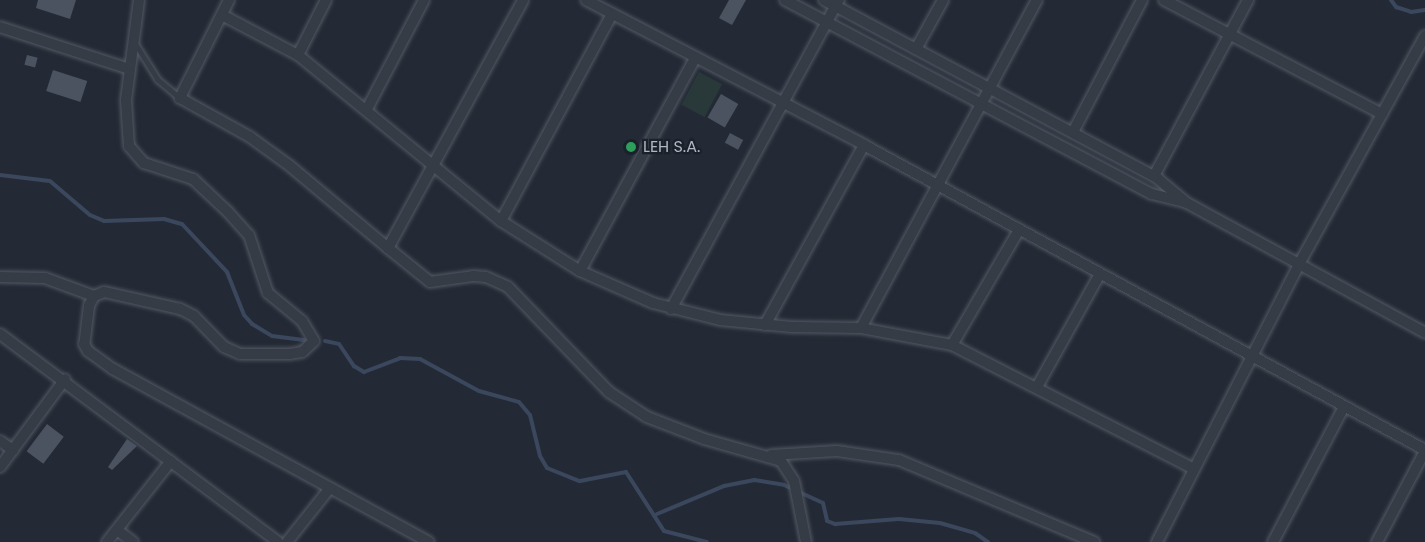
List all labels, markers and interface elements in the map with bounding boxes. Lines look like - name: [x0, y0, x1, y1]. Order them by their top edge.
- place label: LEH S.A.: [643, 137, 700, 157]
- marker: LEH S.A.: [624, 140, 638, 154]

